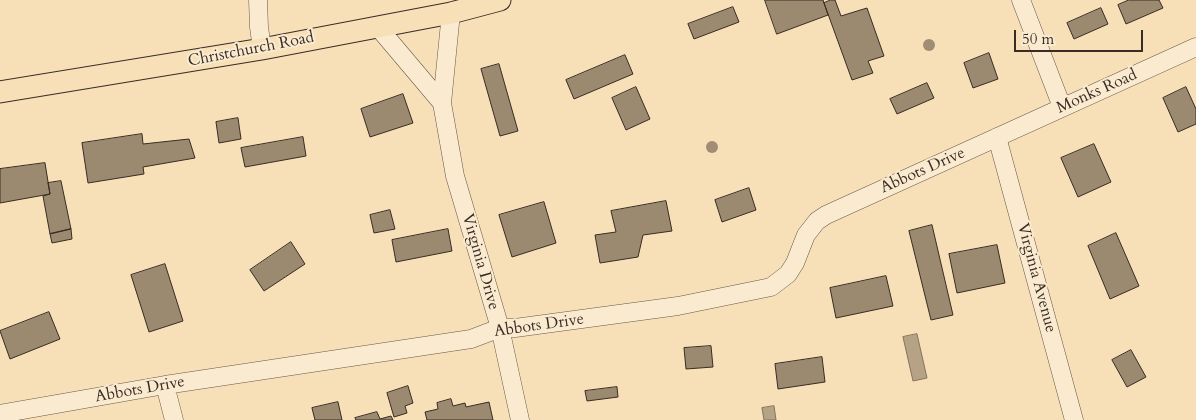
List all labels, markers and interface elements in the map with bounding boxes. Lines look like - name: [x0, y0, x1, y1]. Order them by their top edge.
- scale bar: [1016, 20, 1145, 52]
- street label: Christchurch Road: [186, 28, 316, 72]
- text: 50 m: [1022, 29, 1054, 49]
- street label: Monks Road: [1054, 66, 1140, 118]
- street label: Abbots Drive: [878, 144, 968, 198]
- street label: Virginia Drive: [457, 212, 503, 312]
- street label: Virginia Avenue: [1012, 221, 1060, 335]
- street label: Abbots Drive: [493, 310, 585, 342]
- street label: Abbots Drive: [94, 373, 186, 407]

